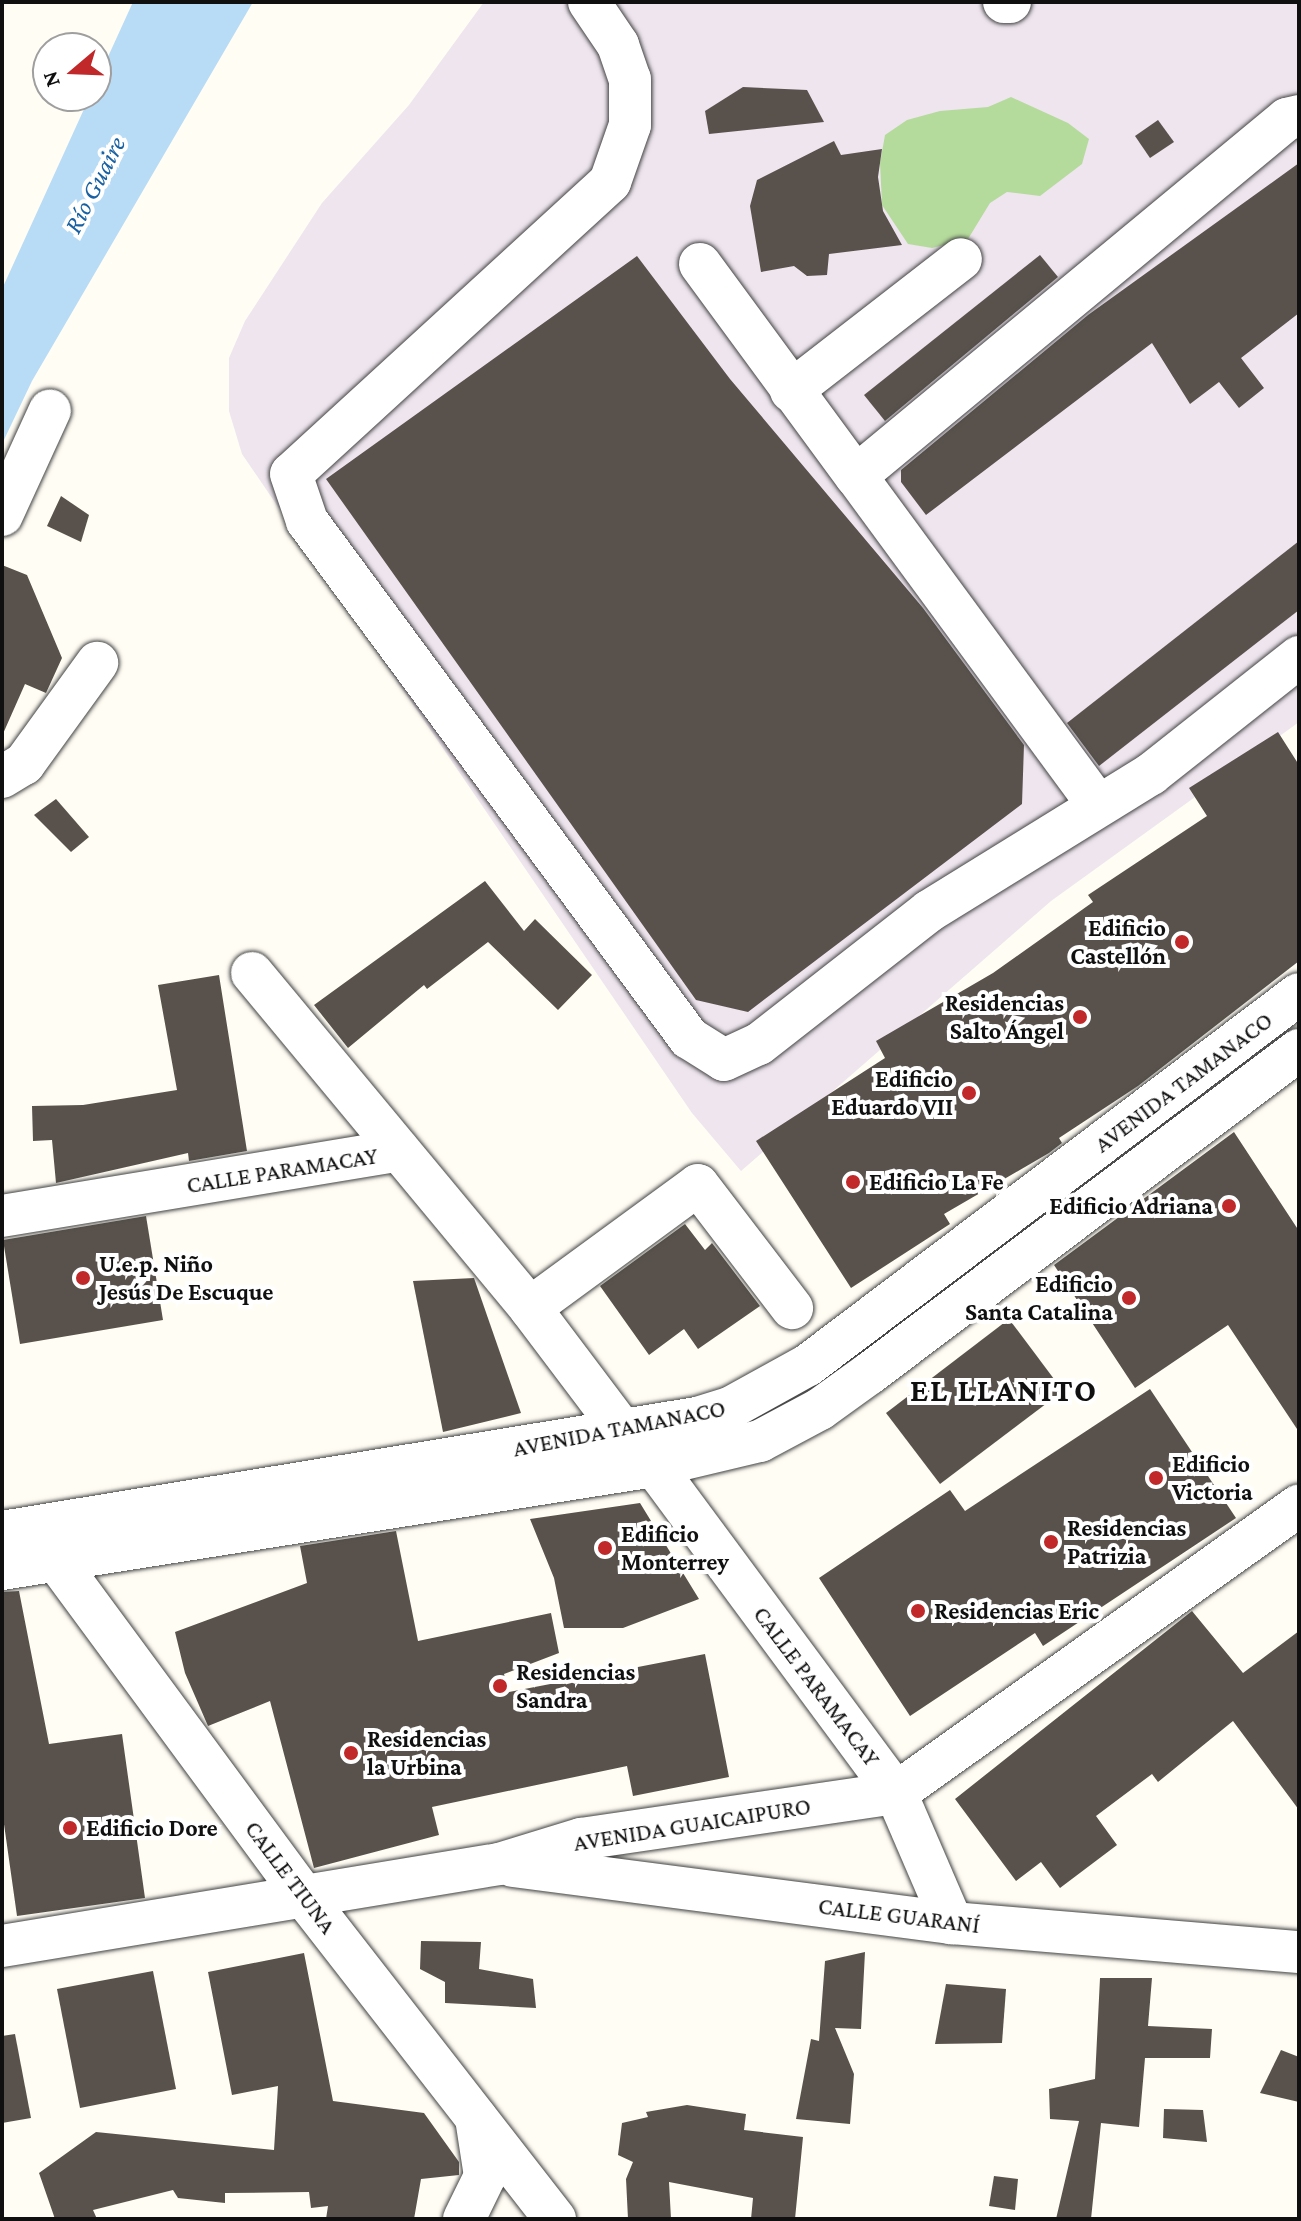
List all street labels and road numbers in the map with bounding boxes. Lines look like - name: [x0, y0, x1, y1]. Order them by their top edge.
- street label: AVENIDA TAMANACO: [1088, 1006, 1278, 1158]
- street label: CALLE PARAMACAY: [184, 1141, 380, 1199]
- street label: AVENIDA TAMANACO: [510, 1393, 728, 1463]
- street label: CALLE PARAMACAY: [747, 1600, 887, 1772]
- street label: AVENIDA GUAICAIPURO: [571, 1791, 813, 1857]
- street label: CALLE TIUNA: [239, 1815, 343, 1939]
- street label: CALLE GUARANÍ: [817, 1891, 981, 1939]

